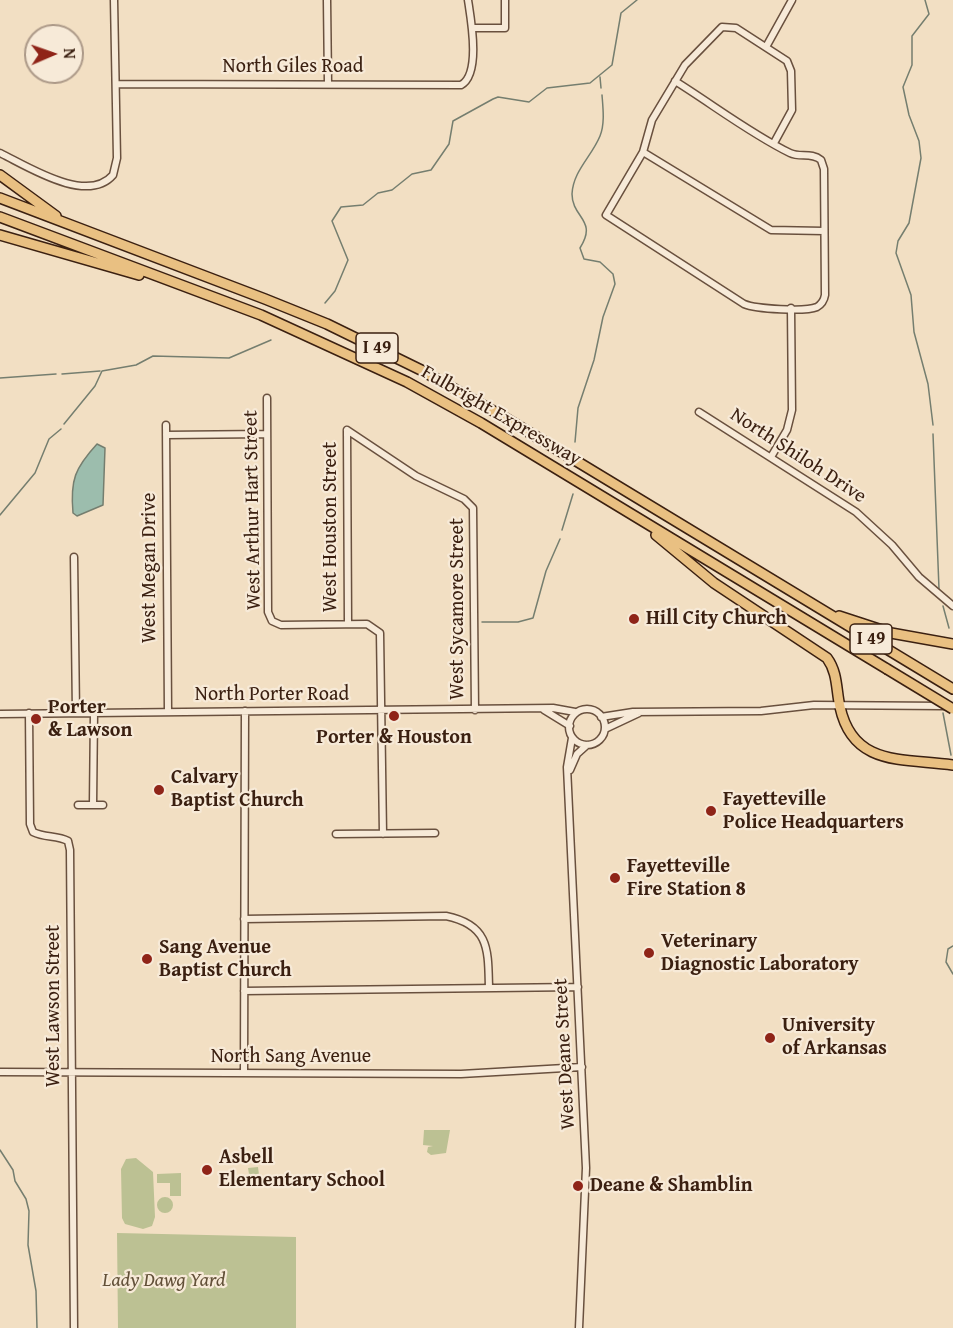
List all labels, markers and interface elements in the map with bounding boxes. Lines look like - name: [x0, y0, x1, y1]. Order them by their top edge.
- north arrow: [24, 24, 84, 84]
- text: N: [58, 48, 82, 59]
- street label: North Giles Road: [223, 55, 363, 79]
- road number: I 49: [356, 333, 398, 363]
- street label: Fulbright Expressway: [417, 360, 585, 472]
- street label: North Shiloh Drive: [726, 403, 870, 509]
- street label: West Arthur Hart Street: [239, 410, 267, 610]
- street label: West Houston Street: [319, 442, 343, 612]
- street label: West Megan Drive: [138, 493, 162, 643]
- street label: West Sycamore Street: [446, 518, 470, 700]
- place label: Hill City Church: [646, 607, 787, 631]
- marker: Hill City Church: [627, 612, 641, 626]
- road number: I 49: [850, 624, 892, 654]
- street label: North Porter Road: [195, 683, 349, 707]
- place label: Porter & Lawson: [48, 696, 132, 743]
- marker: Porter & Houston: [387, 709, 401, 723]
- marker: Porter & Lawson: [29, 712, 43, 726]
- place label: Porter & Houston: [316, 726, 472, 750]
- place label: Calvary Baptist Church: [171, 766, 304, 813]
- marker: Calvary Baptist Church: [152, 783, 166, 797]
- place label: Fayetteville Police Headquarters: [723, 788, 904, 835]
- marker: Fayetteville Police Headquarters: [704, 804, 718, 818]
- place label: Fayetteville Fire Station 8: [627, 855, 746, 902]
- marker: Fayetteville Fire Station 8: [608, 871, 622, 885]
- street label: West Lawson Street: [42, 925, 66, 1087]
- place label: Veterinary Diagnostic Laboratory: [661, 930, 859, 977]
- place label: Sang Avenue Baptist Church: [159, 936, 292, 983]
- marker: Veterinary Diagnostic Laboratory: [642, 946, 656, 960]
- marker: Sang Avenue Baptist Church: [140, 952, 154, 966]
- street label: West Deane Street: [549, 978, 581, 1130]
- place label: University of Arkansas: [782, 1014, 887, 1061]
- marker: University of Arkansas: [763, 1031, 777, 1045]
- street label: North Sang Avenue: [211, 1045, 371, 1069]
- place label: Asbell Elementary School: [219, 1146, 385, 1193]
- marker: Asbell Elementary School: [200, 1163, 214, 1177]
- place label: Deane & Shamblin: [590, 1174, 752, 1198]
- marker: Deane & Shamblin: [571, 1179, 585, 1193]
- park label: Lady Dawg Yard: [102, 1269, 226, 1293]

